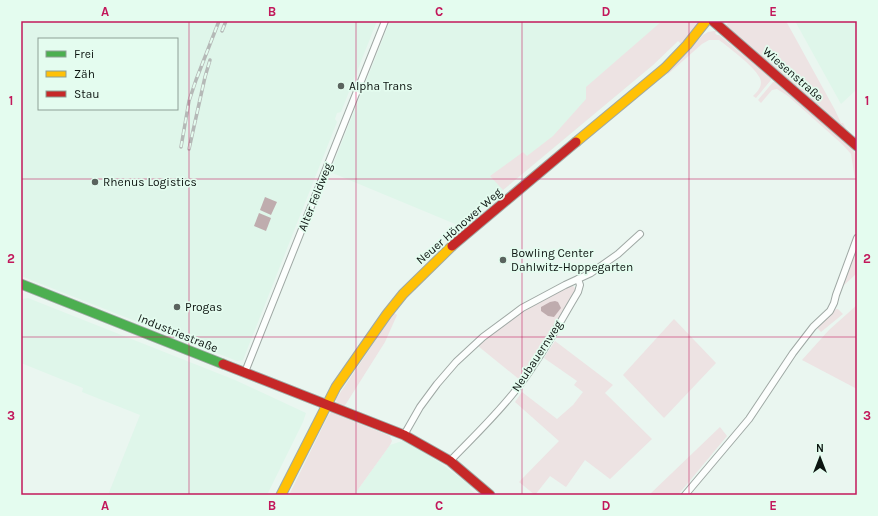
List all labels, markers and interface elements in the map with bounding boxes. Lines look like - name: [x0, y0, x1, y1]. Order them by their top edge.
- text: A: [101, 4, 109, 19]
- text: B: [268, 4, 276, 19]
- text: C: [435, 4, 443, 19]
- text: D: [602, 4, 611, 19]
- text: E: [769, 4, 777, 19]
- legend: [38, 38, 178, 110]
- street label: Wiesenstraße: [760, 44, 826, 104]
- text: Frei: [74, 47, 94, 61]
- text: Zäh: [74, 67, 95, 81]
- place label: Alpha Trans: [349, 79, 413, 93]
- marker: Alpha Trans: [336, 81, 346, 91]
- text: Stau: [74, 87, 100, 101]
- text: 1: [9, 93, 13, 108]
- text: 1: [865, 93, 869, 108]
- street label: Alter Feldweg: [295, 161, 335, 233]
- place label: Rhenus Logistics: [103, 175, 197, 189]
- marker: Rhenus Logistics: [90, 177, 100, 187]
- street label: Neuer Hönower Weg: [413, 185, 505, 267]
- place label: Bowling Center Dahlwitz-Hoppegarten: [511, 246, 633, 274]
- text: 2: [7, 251, 15, 266]
- text: 2: [863, 251, 871, 266]
- marker: Bowling Center Dahlwitz-Hoppegarten: [498, 255, 508, 265]
- place label: Progas: [185, 300, 222, 314]
- marker: Progas: [172, 302, 182, 312]
- street label: Industriestraße: [136, 311, 220, 355]
- street label: Neubauernweg: [509, 318, 565, 394]
- text: 3: [7, 408, 15, 423]
- text: 3: [863, 408, 871, 423]
- north arrow: [800, 438, 840, 478]
- text: N: [816, 442, 824, 455]
- text: A: [101, 498, 109, 513]
- text: B: [268, 498, 276, 513]
- text: C: [435, 498, 443, 513]
- text: D: [602, 498, 611, 513]
- text: E: [769, 498, 777, 513]

